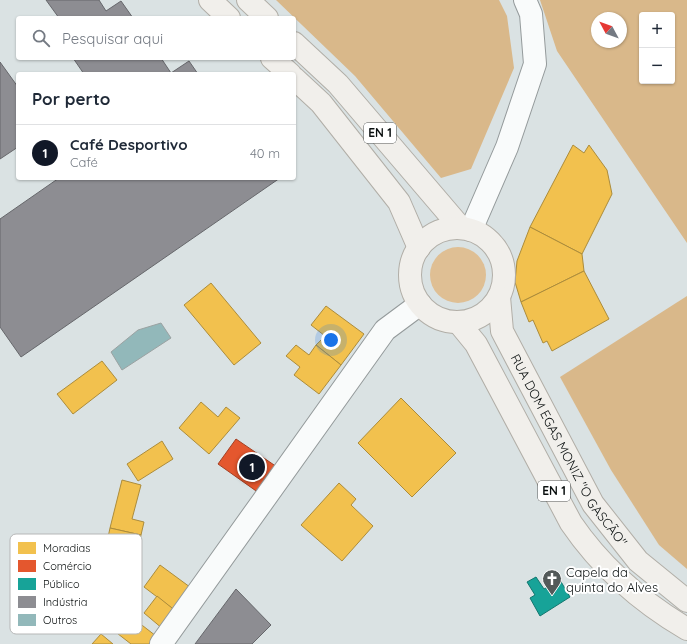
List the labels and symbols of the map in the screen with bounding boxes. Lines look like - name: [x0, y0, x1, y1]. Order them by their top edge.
- north arrow: [591, 12, 627, 48]
- road number: EN 1: [364, 123, 396, 143]
- your location: [321, 330, 341, 350]
- street label: RUA DOM EGAS MONIZ "O GASCÃO": [507, 351, 631, 549]
- pin: 1: [239, 452, 265, 482]
- road number: EN 1: [538, 481, 570, 501]
- legend: [10, 534, 142, 634]
- text: Moradias: [43, 541, 90, 555]
- text: Comércio: [43, 559, 92, 573]
- place label: Capela da quinta do Alves: [566, 564, 658, 595]
- church icon: Capela da quinta do Alves: [541, 568, 563, 596]
- text: Público: [43, 577, 80, 591]
- text: Indústria: [43, 595, 87, 609]
- text: Outros: [43, 613, 77, 627]

